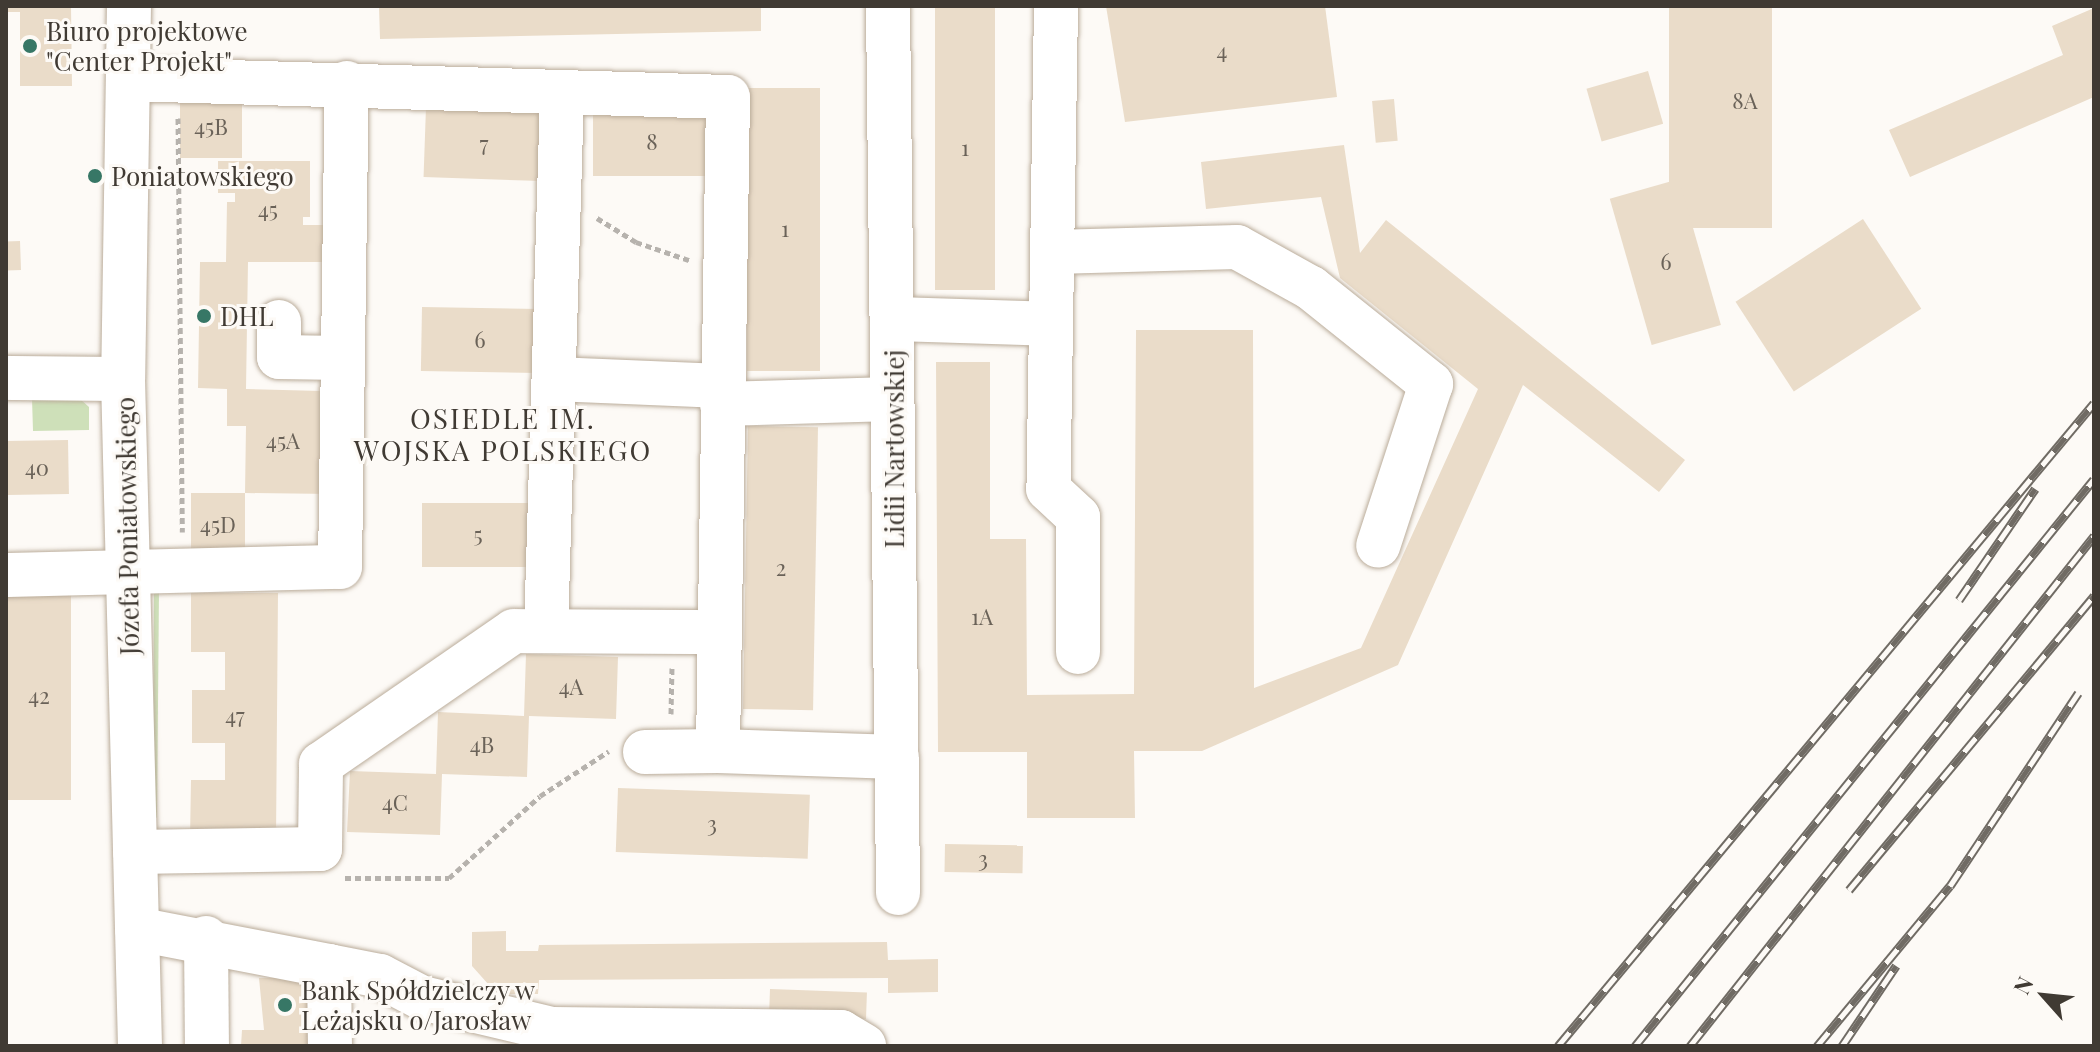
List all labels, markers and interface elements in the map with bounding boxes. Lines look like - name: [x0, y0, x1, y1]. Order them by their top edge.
- place label: Biuro projektowe "Center Projekt": [46, 15, 248, 76]
- marker: Biuro projektowe "Center Projekt": [21, 37, 39, 55]
- house number: 4: [1217, 38, 1227, 64]
- house number: 8A: [1732, 88, 1758, 114]
- house number: 45B: [194, 114, 228, 140]
- house number: 8: [646, 129, 658, 155]
- house number: 7: [480, 131, 488, 157]
- house number: 1: [961, 135, 969, 161]
- place label: Poniatowskiego: [111, 160, 294, 192]
- marker: Poniatowskiego: [86, 167, 104, 185]
- house number: 45: [258, 197, 278, 223]
- house number: 1: [781, 216, 789, 242]
- house number: 6: [1660, 249, 1672, 275]
- place label: DHL: [220, 300, 274, 332]
- marker: DHL: [195, 307, 213, 325]
- house number: 6: [474, 327, 486, 353]
- street label: Lidii Nartowskiej: [878, 350, 910, 548]
- street label: Józefa Poniatowskiego: [109, 396, 145, 656]
- district label: OSIEDLE IM. WOJSKA POLSKIEGO: [354, 401, 652, 467]
- house number: 45A: [266, 428, 300, 454]
- house number: 40: [25, 455, 49, 481]
- house number: 45D: [200, 512, 236, 538]
- house number: 5: [473, 522, 483, 548]
- house number: 2: [776, 555, 786, 581]
- house number: 1A: [971, 604, 993, 630]
- house number: 4A: [559, 674, 583, 700]
- house number: 42: [28, 683, 50, 709]
- house number: 47: [225, 703, 245, 729]
- house number: 4B: [470, 732, 494, 758]
- house number: 4C: [382, 790, 408, 816]
- house number: 3: [707, 811, 717, 837]
- house number: 3: [978, 846, 988, 872]
- north arrow: [2004, 956, 2084, 1036]
- text: N: [2006, 971, 2040, 999]
- place label: Bank Spółdzielczy w Leżajsku o/Jarosław: [301, 974, 537, 1036]
- marker: Bank Spółdzielczy w Leżajsku o/Jarosław: [276, 996, 294, 1014]

